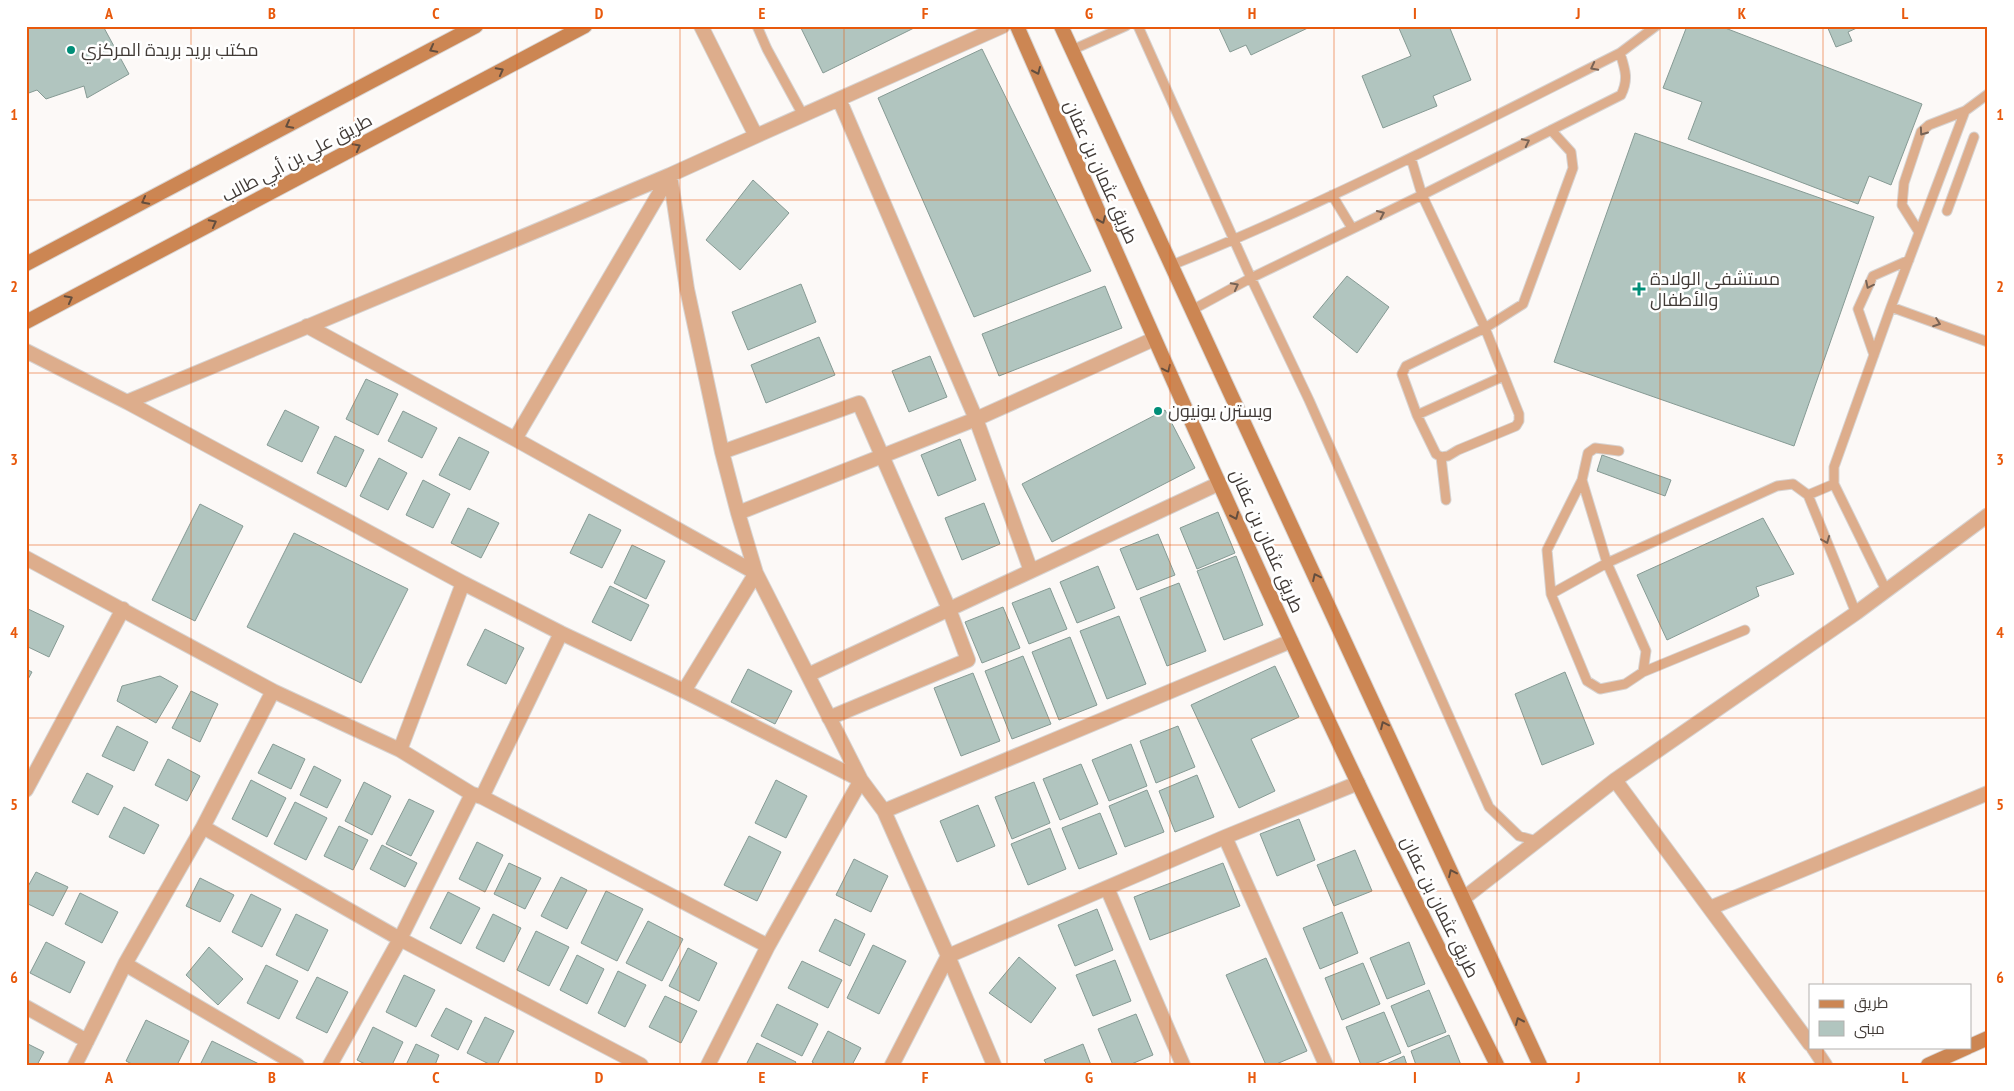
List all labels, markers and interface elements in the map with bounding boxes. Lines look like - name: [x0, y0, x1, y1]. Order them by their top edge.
- text: A: [104, 3, 114, 23]
- text: B: [268, 3, 276, 23]
- text: C: [432, 3, 440, 23]
- text: D: [595, 3, 604, 23]
- text: E: [759, 3, 766, 23]
- text: F: [922, 3, 929, 23]
- text: G: [1085, 3, 1093, 23]
- text: H: [1248, 3, 1256, 23]
- text: I: [1413, 3, 1417, 23]
- text: J: [1575, 3, 1580, 23]
- text: K: [1738, 3, 1747, 23]
- text: L: [1902, 3, 1909, 23]
- place label: مكتب بريد بريدة المركزي: [81, 38, 259, 64]
- one-way arrow: [429, 43, 438, 53]
- marker: مكتب بريد بريدة المركزي: [65, 44, 77, 56]
- one-way arrow: [1590, 61, 1599, 71]
- one-way arrow: [1030, 66, 1041, 75]
- one-way arrow: [495, 67, 504, 77]
- street label: طريق عثمان بن عفان: [1059, 96, 1143, 248]
- text: 1: [10, 104, 18, 124]
- text: 1: [1996, 104, 2004, 124]
- street label: طريق علي بن أبي طالب: [218, 108, 377, 210]
- one-way arrow: [285, 119, 294, 129]
- one-way arrow: [1920, 126, 1929, 136]
- one-way arrow: [1521, 138, 1530, 148]
- one-way arrow: [351, 143, 360, 153]
- one-way arrow: [142, 195, 151, 205]
- one-way arrow: [1376, 210, 1385, 221]
- one-way arrow: [1095, 215, 1106, 224]
- one-way arrow: [208, 219, 217, 229]
- place label: مستشفى الولادة والأطفال: [1650, 267, 1780, 311]
- text: 2: [10, 276, 18, 296]
- text: 2: [1996, 276, 2004, 296]
- one-way arrow: [1865, 280, 1875, 289]
- marker: مستشفى الولادة والأطفال: [1632, 282, 1646, 296]
- one-way arrow: [1230, 283, 1239, 293]
- one-way arrow: [64, 295, 73, 305]
- one-way arrow: [1932, 317, 1940, 327]
- one-way arrow: [1161, 363, 1171, 372]
- place label: ويسترن يونيون: [1168, 399, 1272, 422]
- marker: ويسترن يونيون: [1152, 405, 1164, 417]
- text: 3: [10, 449, 18, 469]
- text: 3: [1996, 449, 2004, 469]
- street label: طريق عثمان بن عفان: [1225, 465, 1309, 617]
- one-way arrow: [1229, 511, 1240, 520]
- one-way arrow: [1820, 535, 1830, 544]
- one-way arrow: [1312, 574, 1322, 583]
- text: 4: [10, 622, 18, 642]
- text: 4: [1996, 622, 2004, 642]
- one-way arrow: [1380, 721, 1390, 730]
- text: 5: [10, 794, 18, 814]
- text: 5: [1996, 794, 2004, 814]
- street label: طريق عثمان بن عفان: [1395, 832, 1485, 982]
- one-way arrow: [1449, 869, 1459, 878]
- text: 6: [10, 967, 18, 987]
- text: 6: [1996, 967, 2004, 987]
- legend: [1809, 984, 1972, 1048]
- text: طريق: [1854, 993, 1888, 1013]
- one-way arrow: [1514, 1017, 1525, 1026]
- text: مبنى: [1854, 1019, 1885, 1039]
- text: A: [104, 1067, 114, 1087]
- text: B: [268, 1067, 276, 1087]
- text: C: [432, 1067, 440, 1087]
- text: D: [595, 1067, 604, 1087]
- text: E: [759, 1067, 766, 1087]
- text: F: [922, 1067, 929, 1087]
- text: G: [1085, 1067, 1093, 1087]
- text: H: [1248, 1067, 1256, 1087]
- text: I: [1413, 1067, 1417, 1087]
- text: J: [1575, 1067, 1580, 1087]
- text: K: [1738, 1067, 1747, 1087]
- text: L: [1902, 1067, 1909, 1087]

